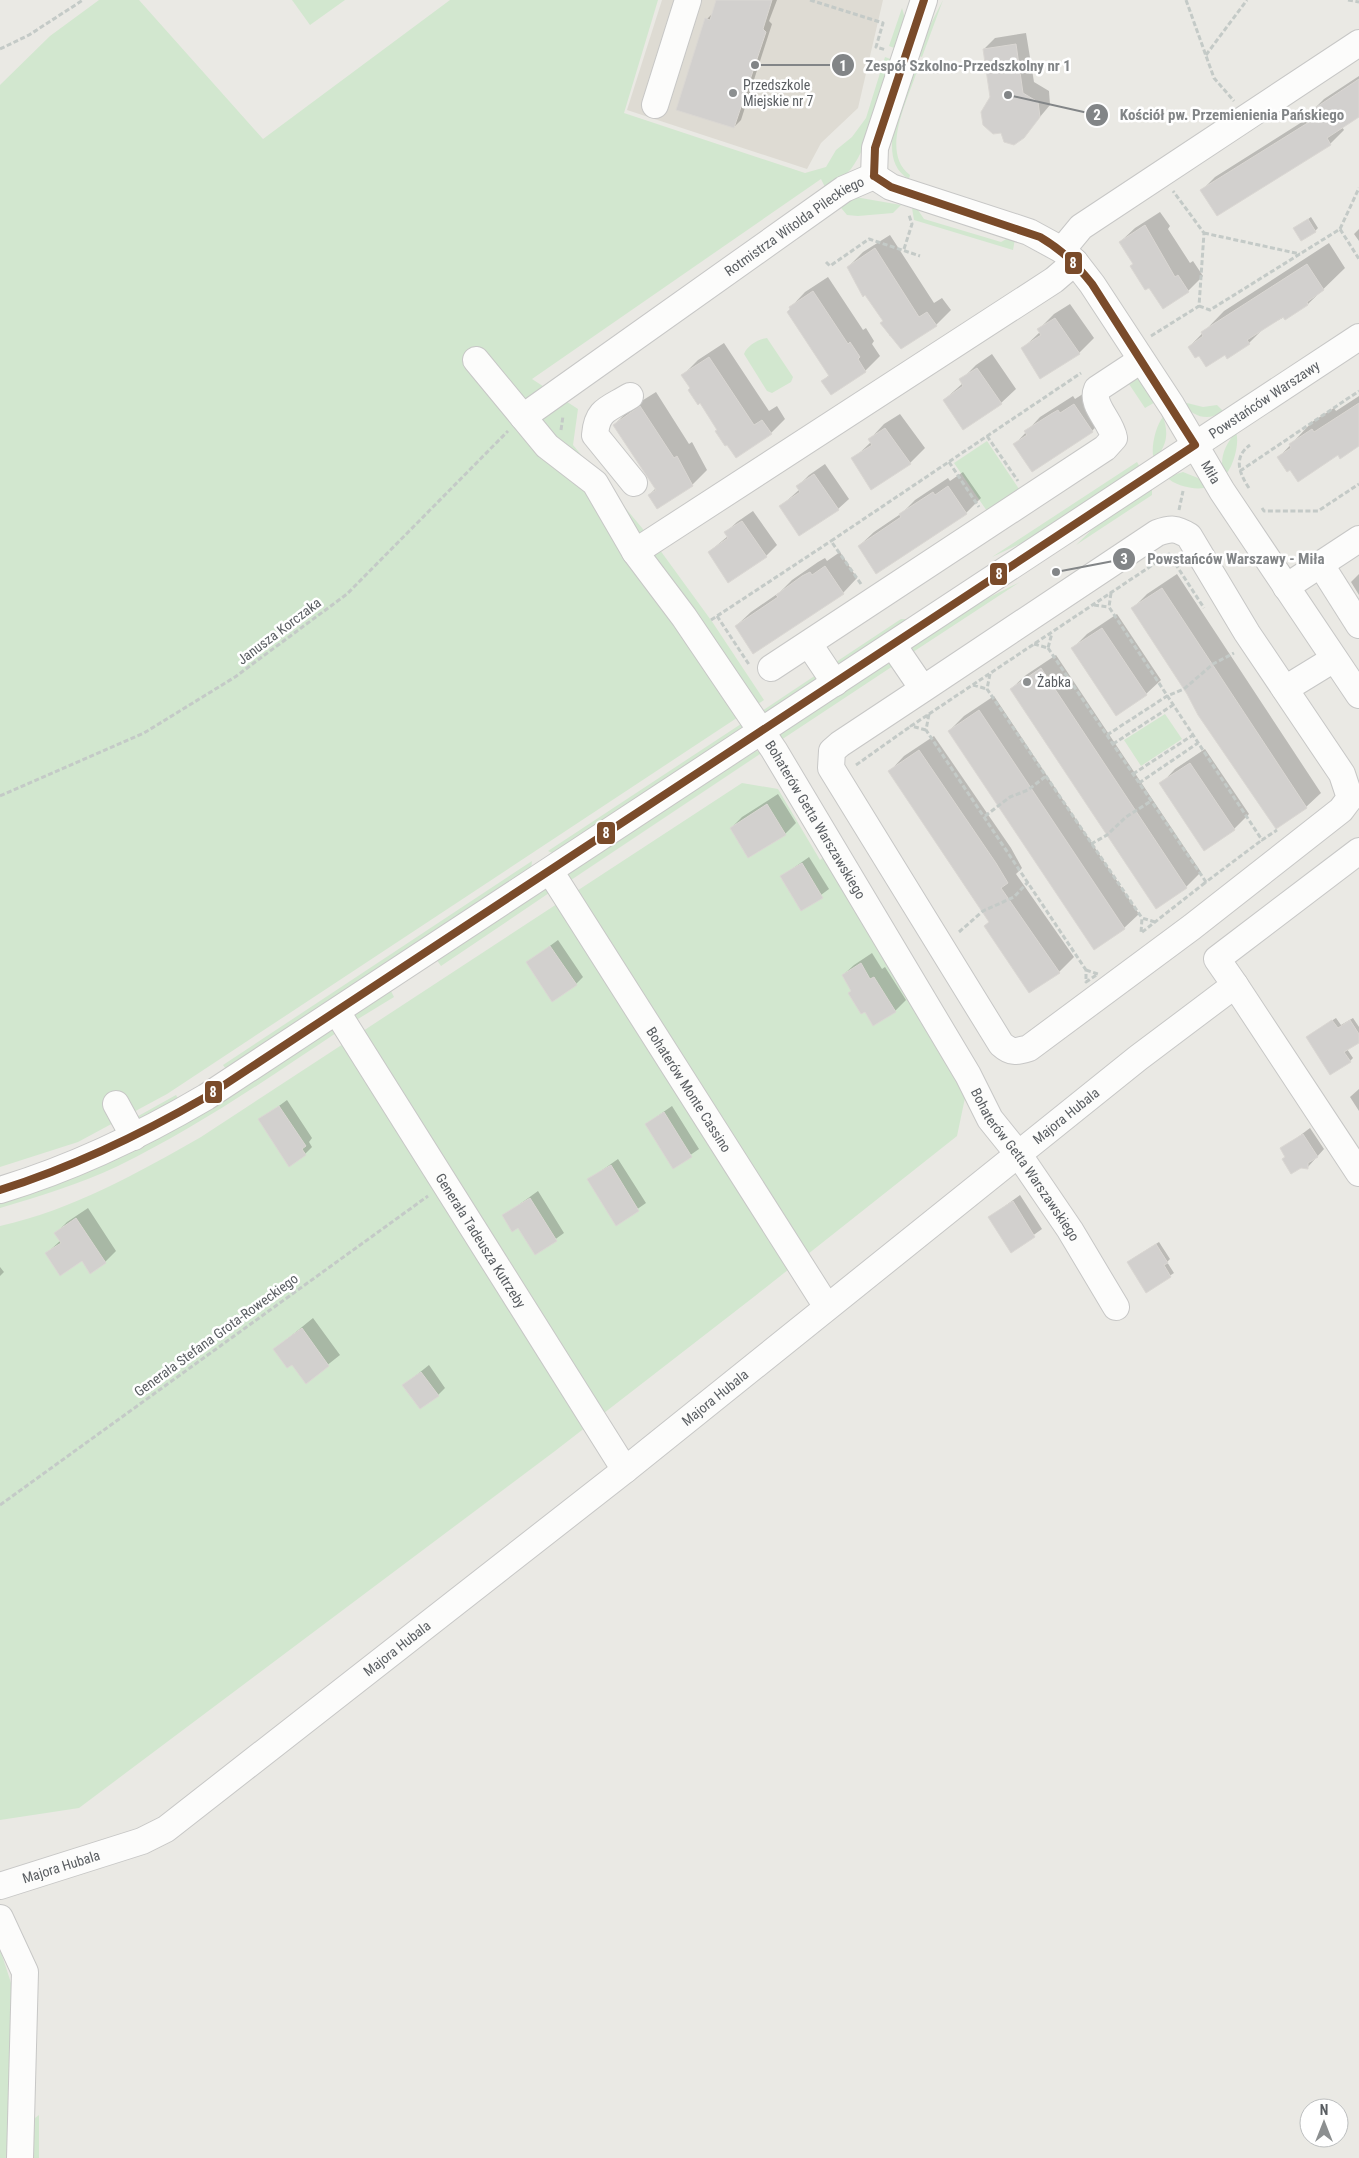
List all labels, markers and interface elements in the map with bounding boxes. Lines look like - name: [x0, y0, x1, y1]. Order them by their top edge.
- callout: Zespół Szkolno-Przedszkolny nr 1: [831, 50, 1081, 80]
- text: 1: [839, 57, 847, 75]
- text: Zespół Szkolno-Przedszkolny nr 1: [865, 57, 1071, 75]
- place label: Przedszkole Miejskie nr 7: [743, 77, 813, 109]
- marker: Przedszkole Miejskie nr 7: [727, 87, 739, 99]
- callout: Kościół pw. Przemienienia Pańskiego: [1085, 100, 1354, 130]
- text: 2: [1093, 106, 1101, 124]
- text: Kościół pw. Przemienienia Pańskiego: [1120, 106, 1344, 124]
- street label: Rotmistrza Witolda Pileckiego: [722, 173, 867, 279]
- line badge: 8: [1064, 251, 1083, 275]
- text: 8: [1069, 255, 1077, 271]
- street label: Powstańców Warszawy: [1206, 357, 1323, 442]
- street label: Miła: [1198, 458, 1224, 486]
- callout: Powstańców Warszawy - Miła: [1112, 544, 1334, 574]
- text: 3: [1120, 550, 1128, 568]
- text: Powstańców Warszawy - Miła: [1147, 550, 1325, 568]
- line badge: 8: [989, 562, 1008, 586]
- text: 8: [995, 566, 1003, 582]
- street label: Janusza Korczaka: [234, 594, 324, 668]
- place label: Żabka: [1037, 674, 1071, 690]
- marker: Żabka: [1021, 676, 1033, 688]
- street label: Bohaterów Getta Warszawskiego: [762, 737, 869, 902]
- line badge: 8: [596, 821, 616, 845]
- text: 8: [602, 825, 610, 841]
- street label: Bohaterów Monte Cassino: [643, 1024, 735, 1155]
- line badge: 8: [204, 1080, 223, 1104]
- text: 8: [209, 1084, 217, 1100]
- street label: Majora Hubala: [1030, 1084, 1102, 1147]
- street label: Bohaterów Getta Warszawskiego: [968, 1086, 1083, 1244]
- street label: Generała Tadeusza Kutrzeby: [432, 1170, 529, 1311]
- street label: Generała Stefana Grota-Roweckiego: [131, 1270, 301, 1400]
- street label: Majora Hubala: [679, 1366, 751, 1429]
- street label: Majora Hubala: [360, 1617, 434, 1679]
- street label: Majora Hubala: [20, 1847, 102, 1886]
- north arrow: [1299, 2098, 1349, 2148]
- text: N: [1320, 2102, 1328, 2118]

